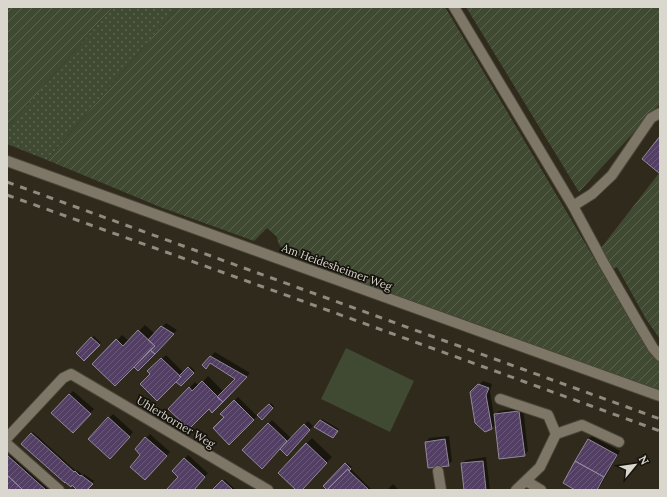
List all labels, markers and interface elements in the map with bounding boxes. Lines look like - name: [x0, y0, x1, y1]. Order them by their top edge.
- street label: Am Heidesheimer Weg: [279, 240, 395, 294]
- street label: Uhlerborner Weg: [134, 393, 219, 451]
- north arrow: [615, 445, 655, 485]
- text: N: [636, 453, 652, 468]

